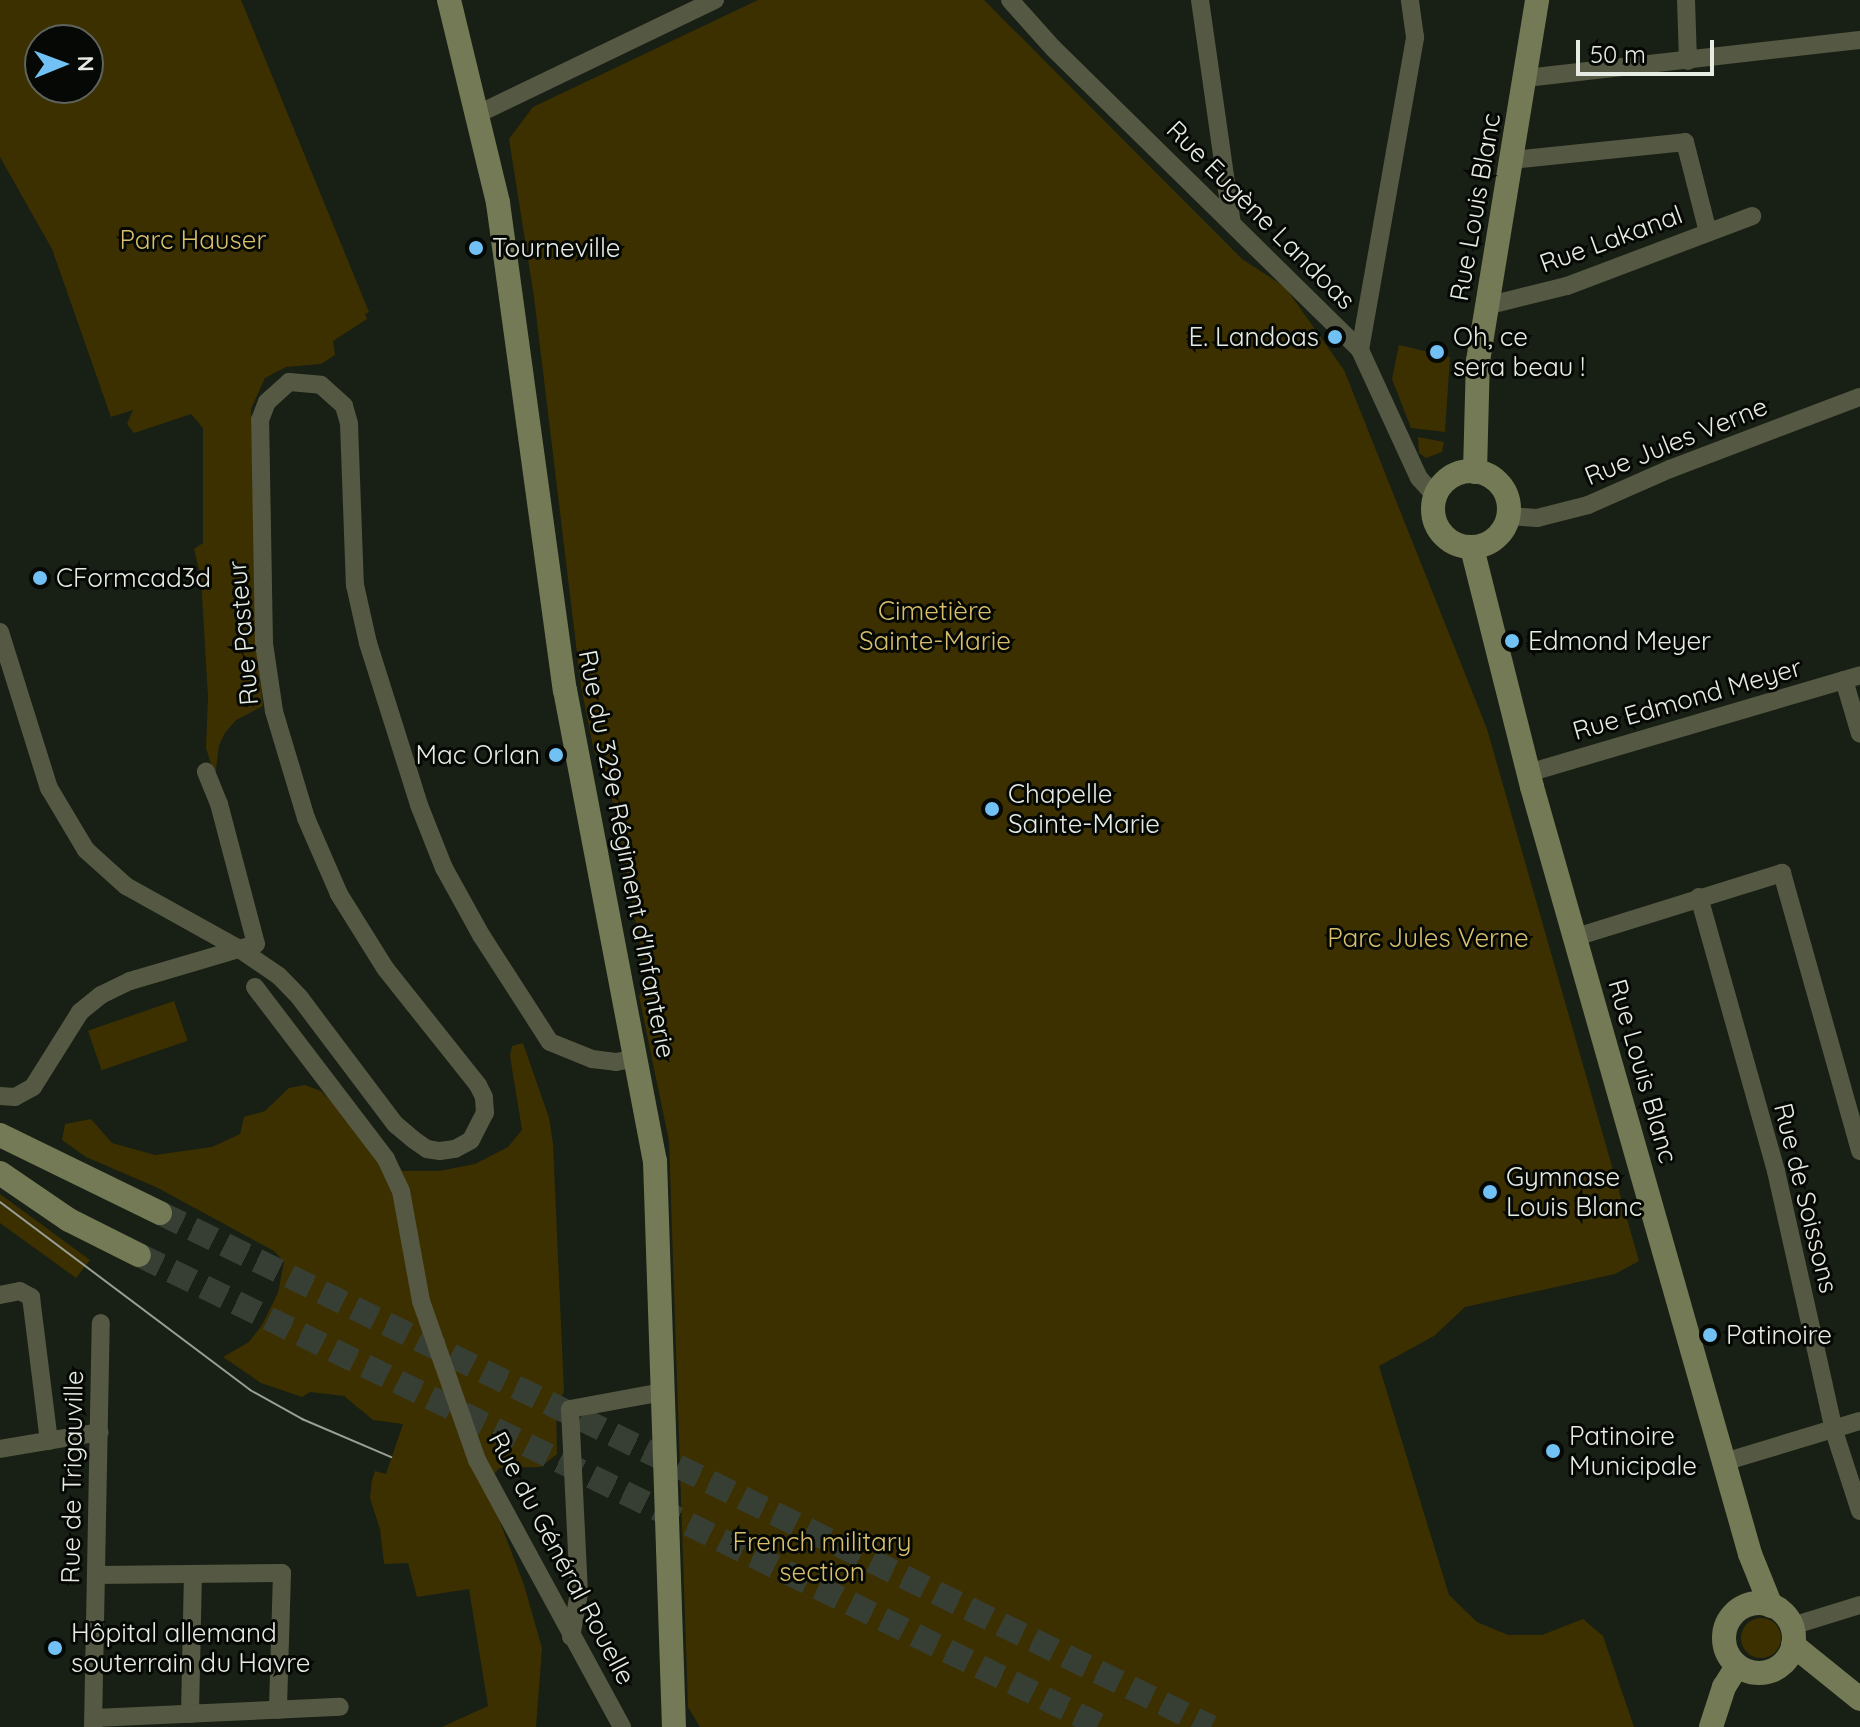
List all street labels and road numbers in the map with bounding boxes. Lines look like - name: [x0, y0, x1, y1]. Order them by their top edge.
- street label: Rue Louis Blanc: [1443, 111, 1507, 303]
- street label: Rue Eugène Landoas: [1160, 114, 1362, 316]
- street label: Rue Lakanal: [1535, 199, 1687, 279]
- street label: Rue Jules Verne: [1580, 390, 1772, 492]
- street label: Rue Pasteur: [221, 559, 265, 707]
- street label: Rue du 329e Régiment d'Infanterie: [572, 647, 682, 1061]
- street label: Rue Edmond Meyer: [1569, 651, 1805, 747]
- street label: Rue Louis Blanc: [1602, 975, 1684, 1167]
- street label: Rue de Soissons: [1767, 1100, 1845, 1296]
- street label: Rue de Trigauville: [55, 1370, 89, 1584]
- street label: Rue du Général Rouelle: [482, 1426, 642, 1690]

